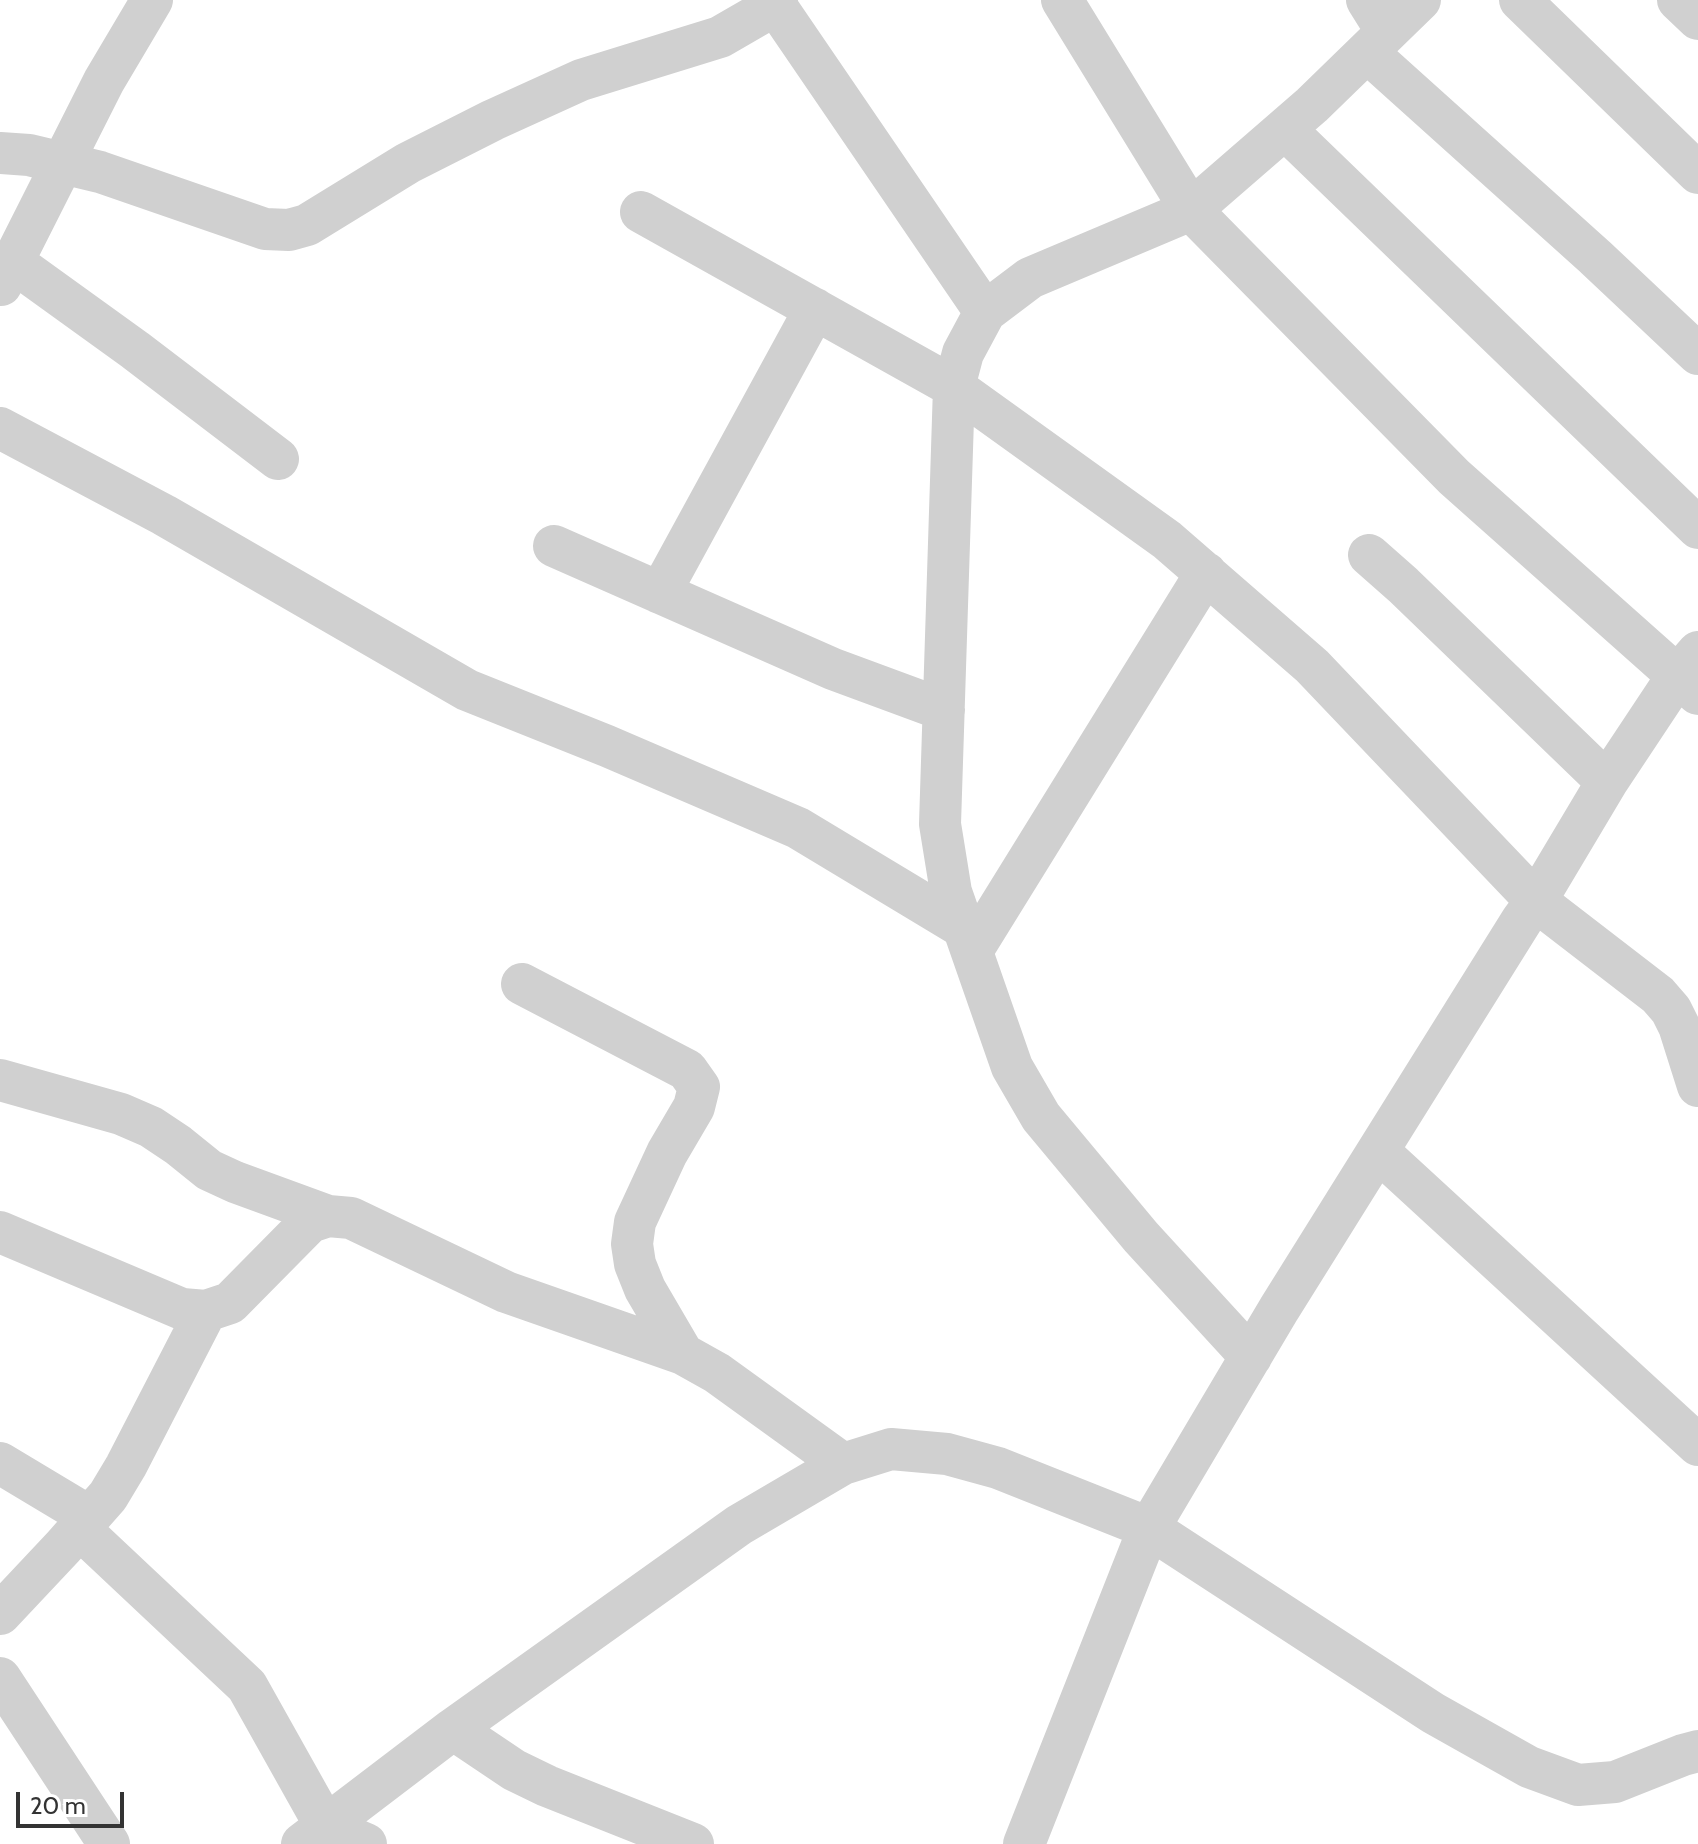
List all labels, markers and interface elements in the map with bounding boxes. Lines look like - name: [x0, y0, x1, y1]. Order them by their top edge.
- scale bar: [20, 1776, 128, 1826]
- text: 20 m: [30, 1791, 86, 1820]

